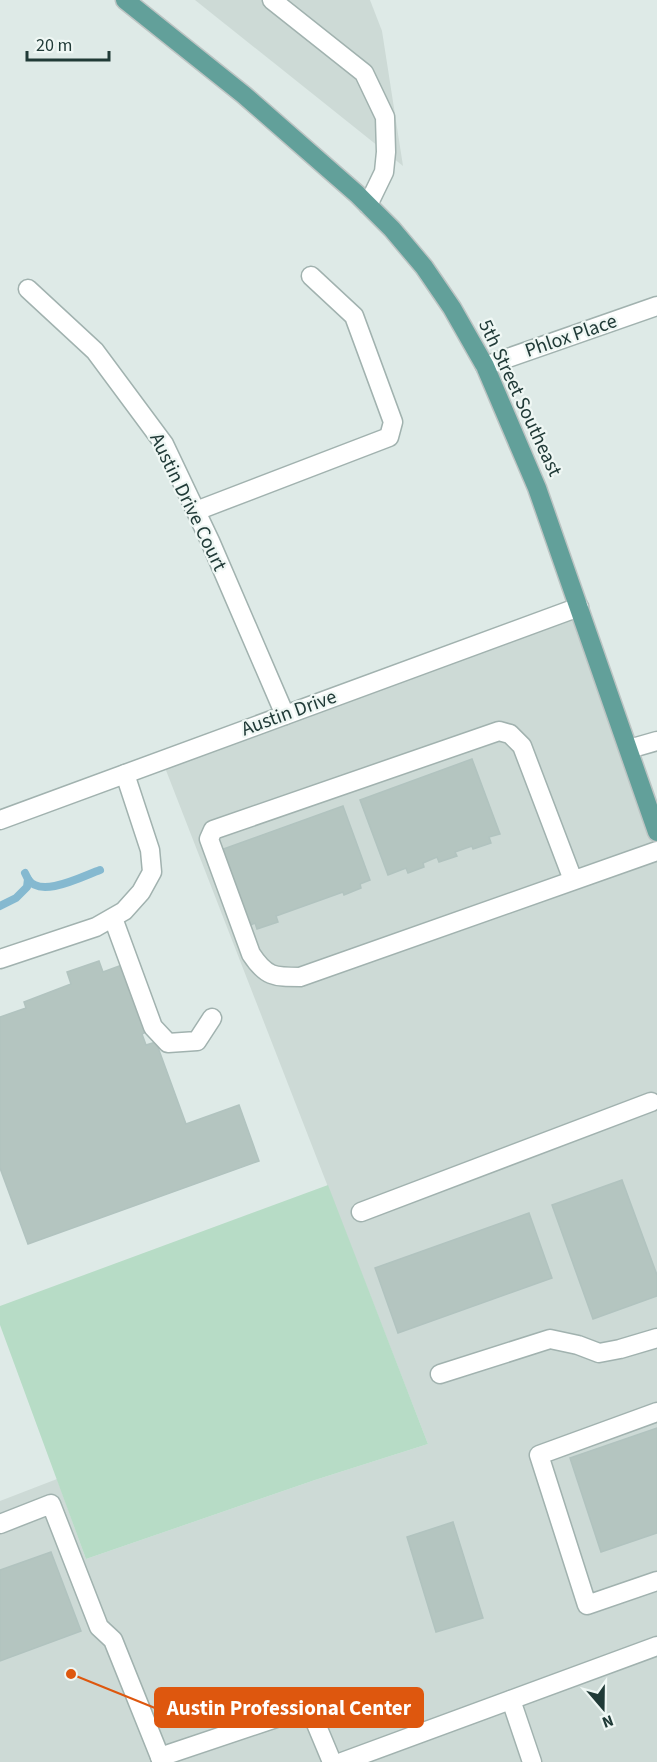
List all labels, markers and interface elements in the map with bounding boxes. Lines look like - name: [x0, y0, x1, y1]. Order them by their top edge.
- scale bar: [27, 24, 110, 62]
- text: 20 m: [36, 33, 72, 58]
- street label: Phlox Place: [521, 307, 621, 365]
- street label: 5th Street Southeast: [471, 315, 569, 481]
- street label: Austin Drive Court: [142, 428, 234, 576]
- street label: Austin Drive: [237, 683, 341, 743]
- north arrow: [573, 1678, 633, 1738]
- callout: Austin Professional Center: [155, 1688, 423, 1727]
- text: Austin Professional Center: [166, 1693, 412, 1723]
- text: N: [599, 1709, 617, 1733]

